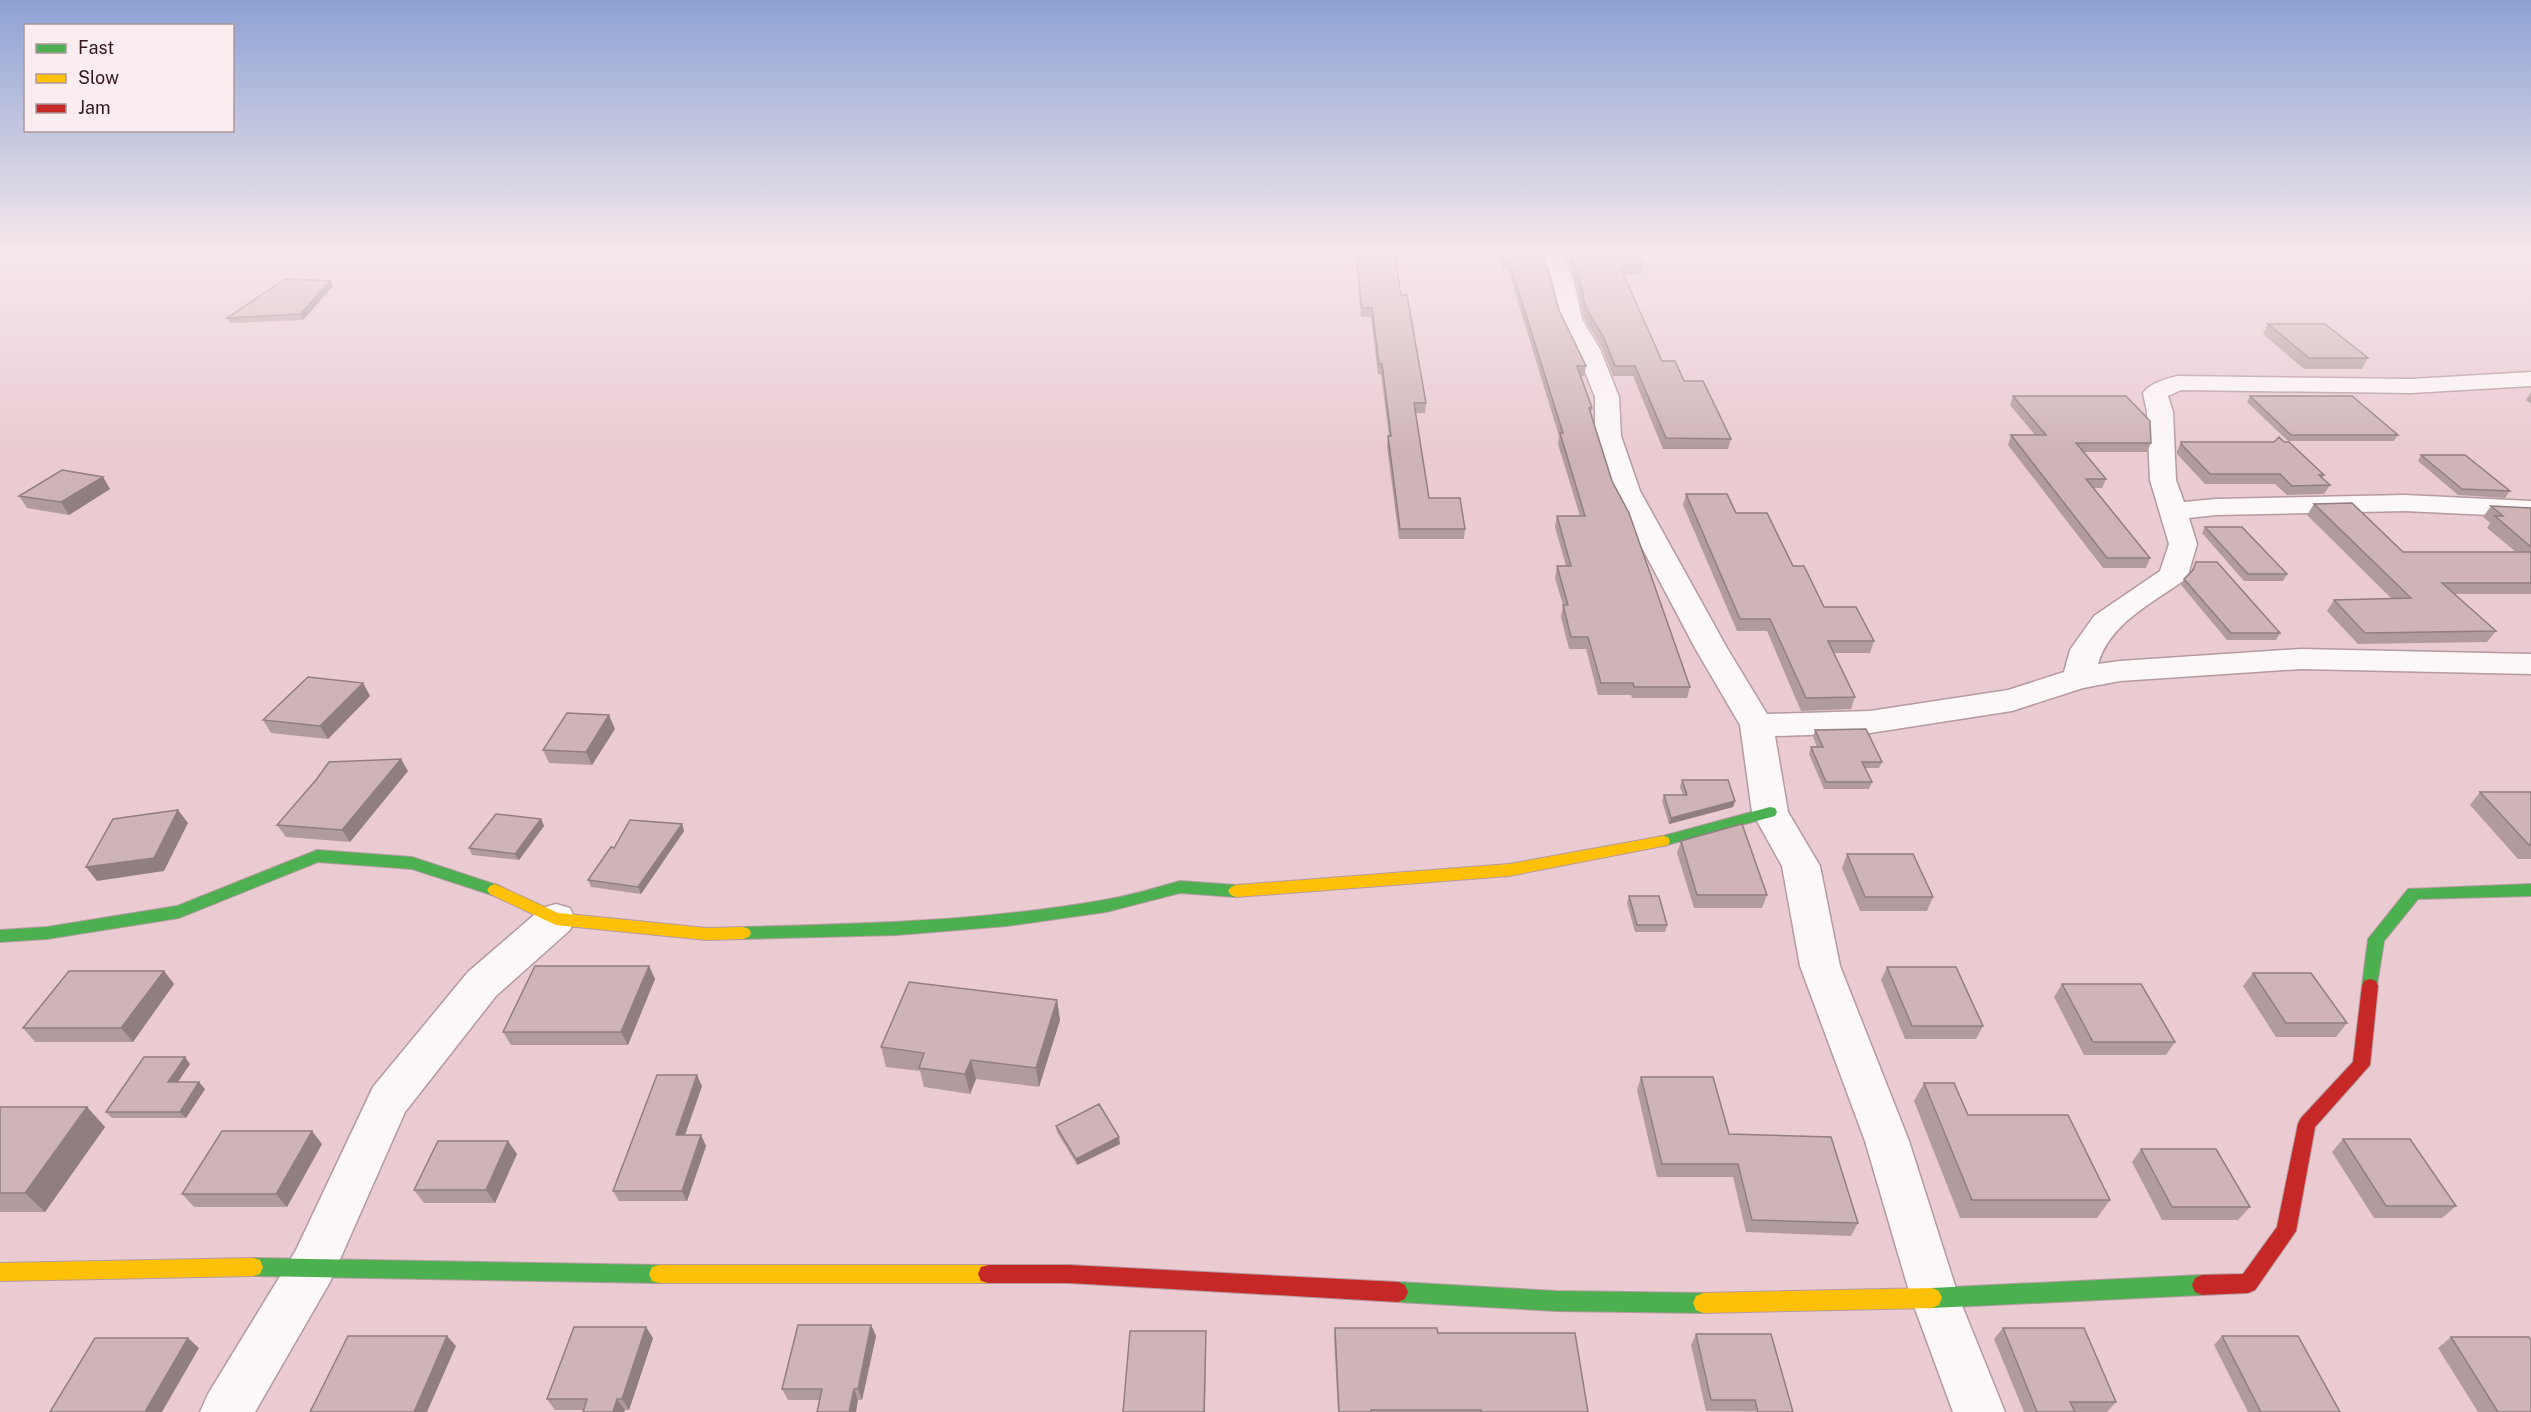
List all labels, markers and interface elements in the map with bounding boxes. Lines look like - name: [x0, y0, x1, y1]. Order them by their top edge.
- legend: [24, 24, 234, 132]
- text: Fast: [78, 37, 114, 58]
- text: Slow: [78, 67, 119, 88]
- text: Jam: [78, 97, 111, 118]

